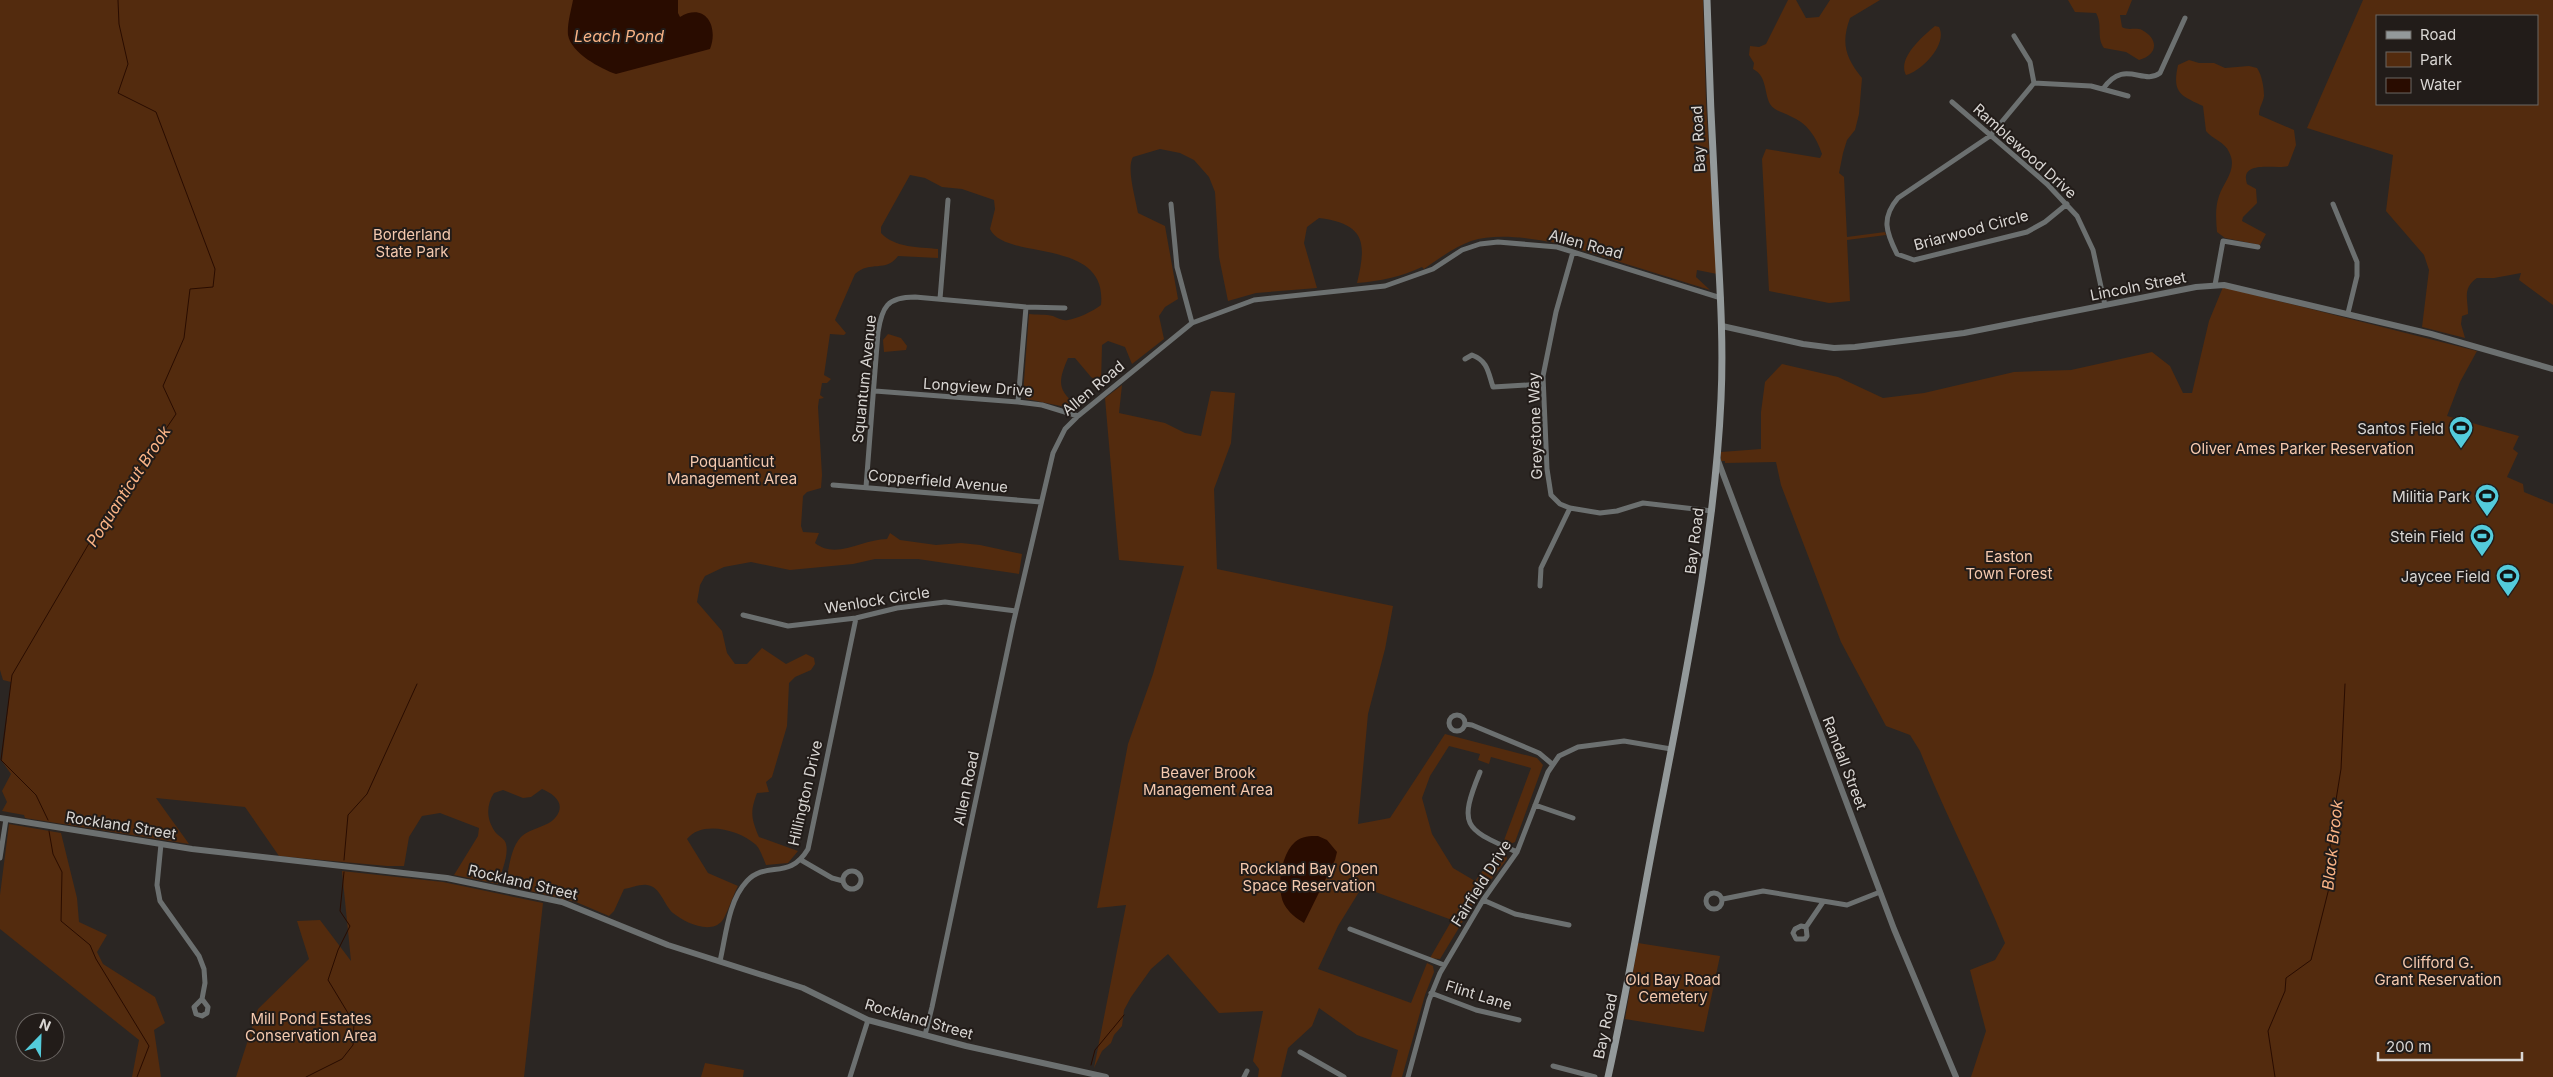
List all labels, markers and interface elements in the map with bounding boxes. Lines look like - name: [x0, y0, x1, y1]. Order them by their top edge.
- legend: [2376, 15, 2538, 105]
- text: Road: [2420, 25, 2456, 44]
- water label: Leach Pond: [574, 26, 664, 46]
- text: Park: [2420, 50, 2453, 69]
- text: Water: [2420, 75, 2462, 94]
- street label: Ramblewood Drive: [1969, 99, 2081, 203]
- street label: Bay Road: [1687, 105, 1709, 173]
- street label: Briarwood Circle: [1912, 206, 2030, 254]
- park label: Borderland State Park: [373, 225, 451, 261]
- street label: Allen Road: [1547, 225, 1625, 263]
- street label: Lincoln Street: [2088, 267, 2188, 305]
- street label: Squantum Avenue: [848, 314, 880, 444]
- street label: Allen Road: [1058, 356, 1128, 420]
- street label: Greystone Way: [1524, 371, 1546, 480]
- street label: Longview Drive: [923, 374, 1033, 400]
- sports icon: Santos Field: [2448, 415, 2474, 449]
- place label: Santos Field: [2357, 419, 2444, 438]
- water label: Poquanticut Brook: [81, 422, 175, 550]
- park label: Oliver Ames Parker Reservation: [2190, 439, 2414, 458]
- park label: Poquanticut Management Area: [667, 452, 797, 488]
- street label: Copperfield Avenue: [867, 465, 1009, 497]
- sports icon: Militia Park: [2474, 483, 2500, 517]
- place label: Militia Park: [2392, 487, 2471, 506]
- street label: Bay Road: [1680, 507, 1708, 575]
- sports icon: Stein Field: [2469, 523, 2495, 557]
- place label: Stein Field: [2390, 527, 2464, 546]
- park label: Easton Town Forest: [1966, 547, 2052, 583]
- sports icon: Jaycee Field: [2495, 563, 2521, 597]
- place label: Jaycee Field: [2401, 567, 2490, 586]
- street label: Wenlock Circle: [823, 582, 931, 618]
- street label: Randall Street: [1819, 714, 1872, 812]
- street label: Hillington Drive: [784, 738, 826, 848]
- street label: Allen Road: [949, 749, 983, 827]
- park label: Beaver Brook Management Area: [1143, 763, 1273, 799]
- water label: Black Brook: [2317, 799, 2347, 891]
- street label: Rockland Street: [64, 807, 178, 843]
- street label: Fairfield Drive: [1447, 836, 1515, 930]
- park label: Rockland Bay Open Space Reservation: [1240, 859, 1378, 895]
- street label: Rockland Street: [466, 860, 580, 904]
- park label: Clifford G. Grant Reservation: [2374, 953, 2502, 989]
- park label: Old Bay Road Cemetery: [1625, 970, 1721, 1006]
- street label: Flint Lane: [1443, 976, 1515, 1014]
- street label: Bay Road: [1589, 991, 1621, 1061]
- street label: Rockland Street: [863, 994, 975, 1044]
- park label: Mill Pond Estates Conservation Area: [245, 1009, 377, 1045]
- north arrow: [15, 1012, 65, 1062]
- text: N: [37, 1015, 54, 1034]
- scale bar: [2378, 1030, 2522, 1062]
- text: 200 m: [2386, 1037, 2431, 1056]

